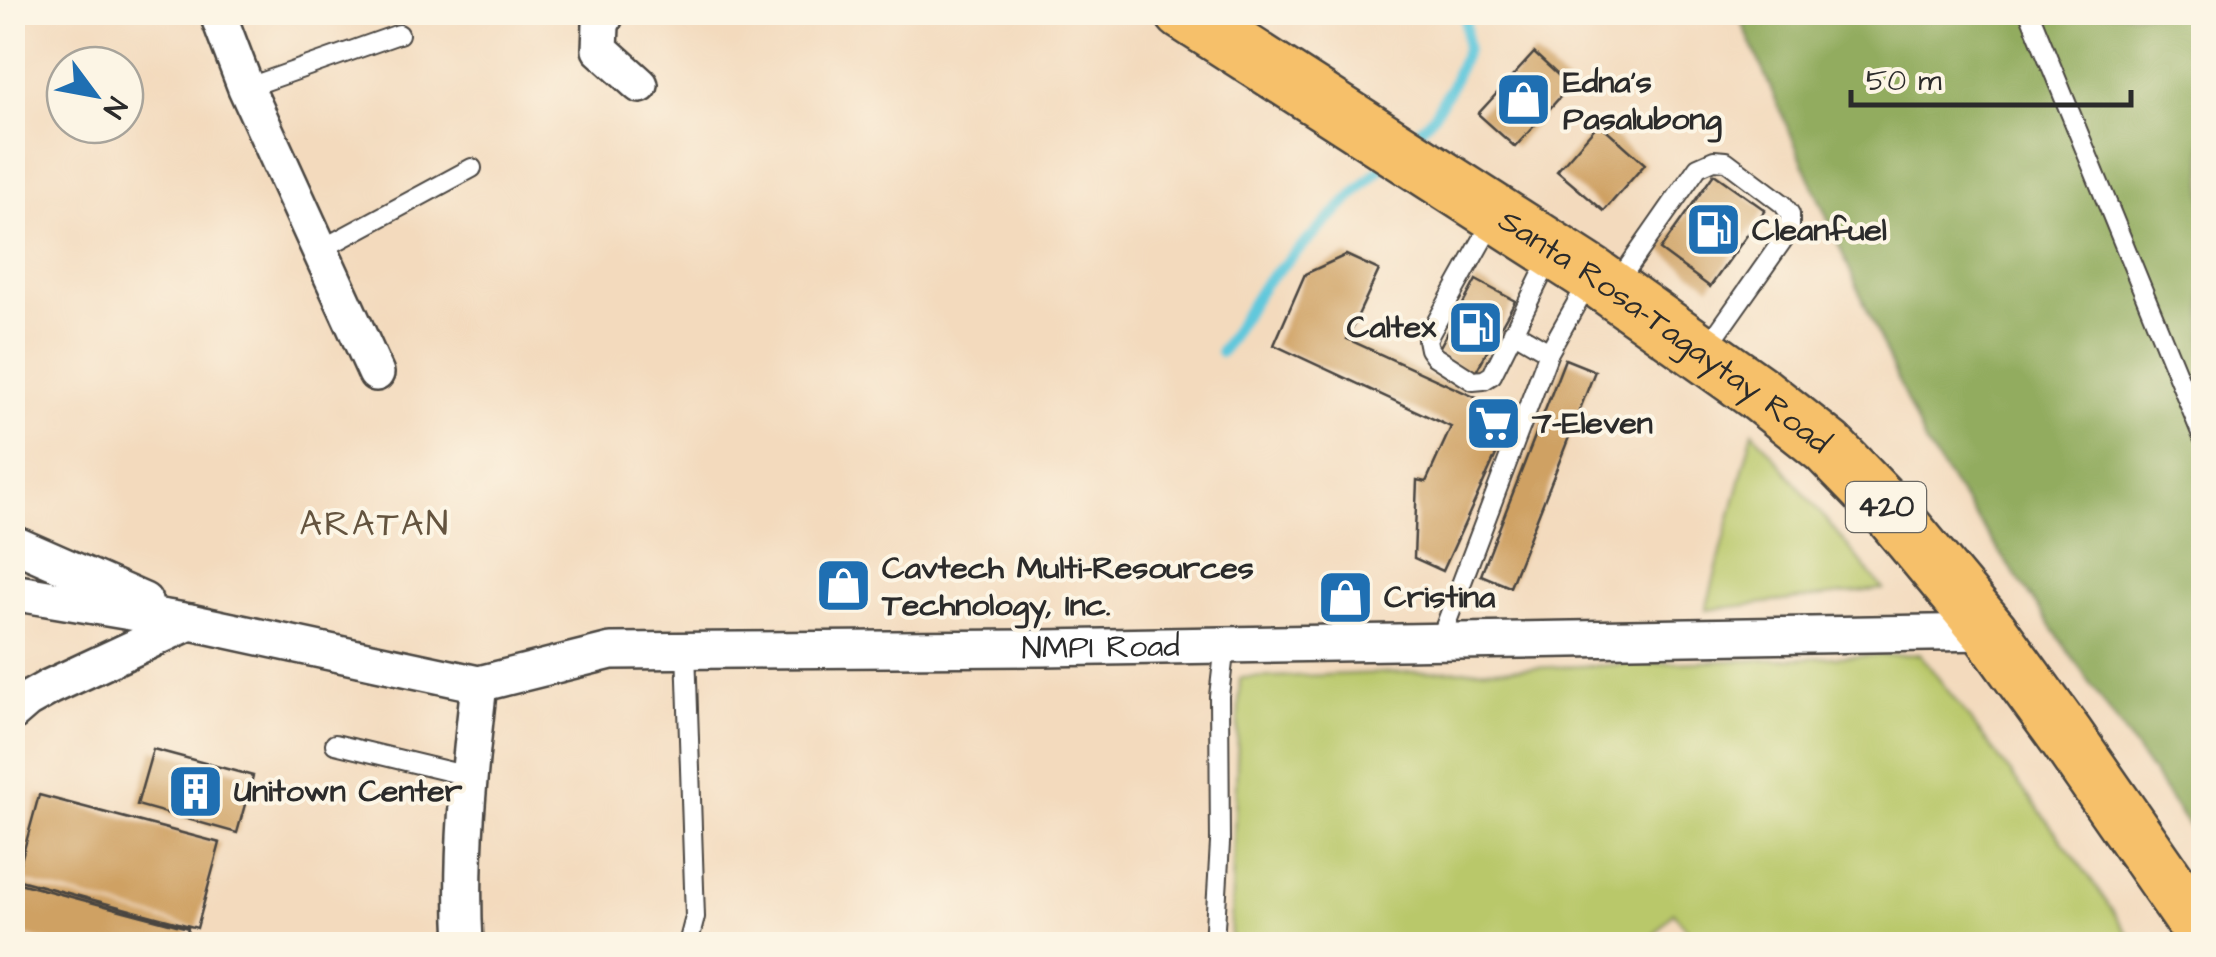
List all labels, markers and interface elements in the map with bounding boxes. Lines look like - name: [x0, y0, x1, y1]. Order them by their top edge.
- north arrow: [45, 45, 145, 145]
- scale bar: [1851, 45, 2131, 107]
- place label: Edna's Pasalubong: [1563, 60, 1722, 143]
- text: 50 m: [1866, 60, 1942, 102]
- shop icon: Edna's Pasalubong: [1494, 70, 1554, 130]
- text: N: [94, 90, 136, 126]
- street label: Santa Rosa-Tagaytay Road: [1490, 198, 1840, 464]
- fuel station icon: Cleanfuel: [1683, 200, 1743, 260]
- place label: Cleanfuel: [1752, 208, 1887, 253]
- fuel station icon: Caltex: [1445, 297, 1505, 357]
- place label: Caltex: [1347, 305, 1437, 350]
- supermarket icon: 7-Eleven: [1463, 393, 1523, 453]
- place label: 7-Eleven: [1531, 401, 1653, 446]
- road number: 420: [1846, 482, 1926, 532]
- district label: ARATAN: [300, 500, 450, 549]
- place label: Cavtech Multi-Resources Technology, Inc.: [881, 546, 1254, 629]
- shop icon: Cavtech Multi-Resources Technology, Inc.: [813, 556, 873, 616]
- shop icon: Cristina: [1315, 567, 1375, 627]
- place label: Cristina: [1384, 575, 1496, 620]
- street label: NMPI Road: [1022, 623, 1180, 671]
- building icon: Unitown Center: [165, 761, 225, 821]
- place label: Unitown Center: [234, 769, 463, 814]

